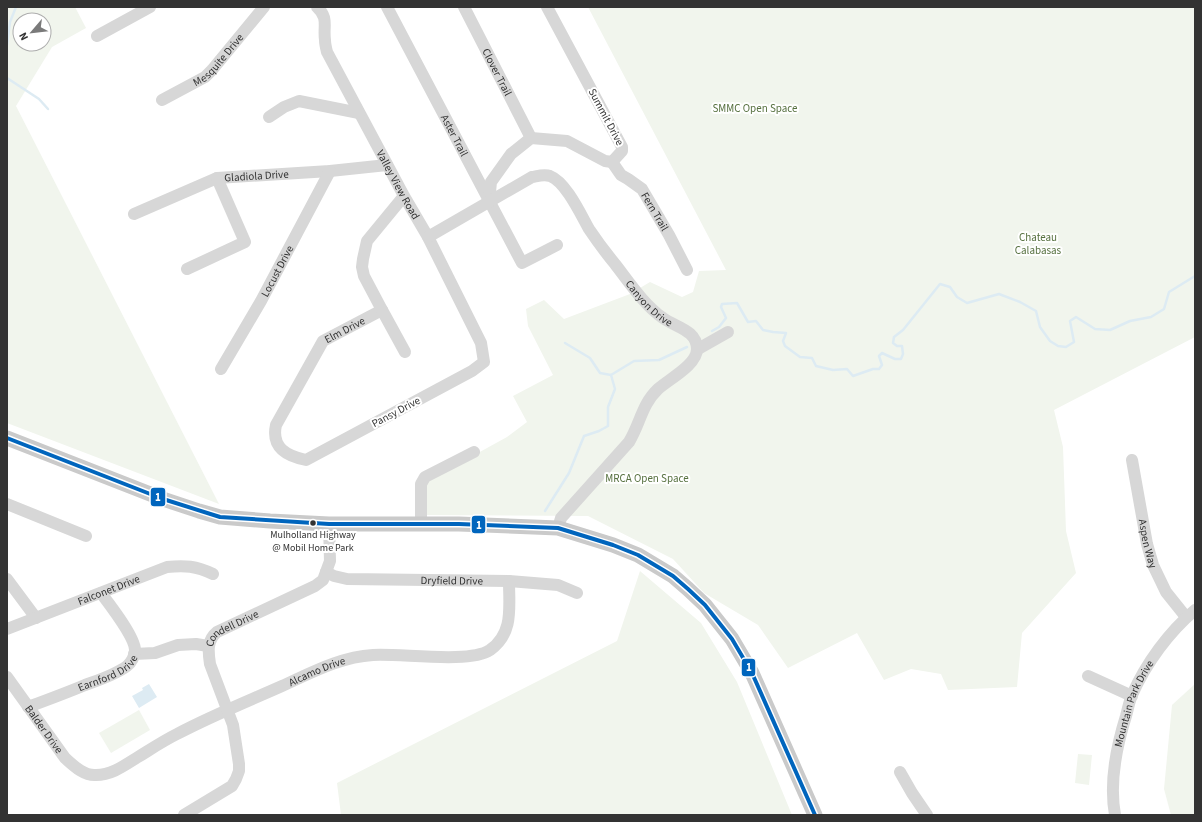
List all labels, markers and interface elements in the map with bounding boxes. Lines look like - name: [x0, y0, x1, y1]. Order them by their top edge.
- north arrow: [12, 12, 52, 52]
- text: N: [15, 30, 32, 43]
- street label: Mesquite Drive: [190, 30, 247, 90]
- street label: Clover Trail: [479, 46, 516, 99]
- street label: Summit Drive: [585, 86, 628, 149]
- park label: SMMC Open Space: [712, 101, 798, 116]
- street label: Aster Trail: [437, 112, 472, 159]
- street label: Valley View Road: [373, 147, 423, 222]
- street label: Gladiola Drive: [224, 166, 290, 185]
- street label: Fern Trail: [638, 189, 673, 234]
- park label: Chateau Calabasas: [1015, 230, 1062, 258]
- street label: Locust Drive: [257, 242, 297, 299]
- street label: Canyon Drive: [622, 277, 676, 330]
- street label: Elm Drive: [322, 313, 368, 347]
- street label: Pansy Drive: [369, 393, 423, 431]
- park label: MRCA Open Space: [605, 471, 689, 486]
- line badge: 1: [150, 487, 166, 507]
- text: 1: [155, 490, 161, 505]
- line badge: 1: [471, 515, 486, 534]
- marker: Mulholland Highway @ Mobil Home Park: [308, 518, 318, 528]
- text: 1: [476, 518, 482, 533]
- street label: Aspen Way: [1135, 518, 1161, 571]
- place label: Mulholland Highway @ Mobil Home Park: [270, 528, 356, 555]
- street label: Falconet Drive: [75, 571, 142, 608]
- street label: Dryfield Drive: [420, 572, 484, 588]
- street label: Condell Drive: [202, 606, 261, 648]
- street label: Earnford Drive: [75, 652, 141, 695]
- street label: Alcamo Drive: [286, 653, 348, 690]
- street label: Mountain Park Drive: [1110, 656, 1157, 748]
- line badge: 1: [741, 658, 756, 677]
- text: 1: [746, 660, 752, 675]
- street label: Balder Drive: [22, 702, 67, 757]

